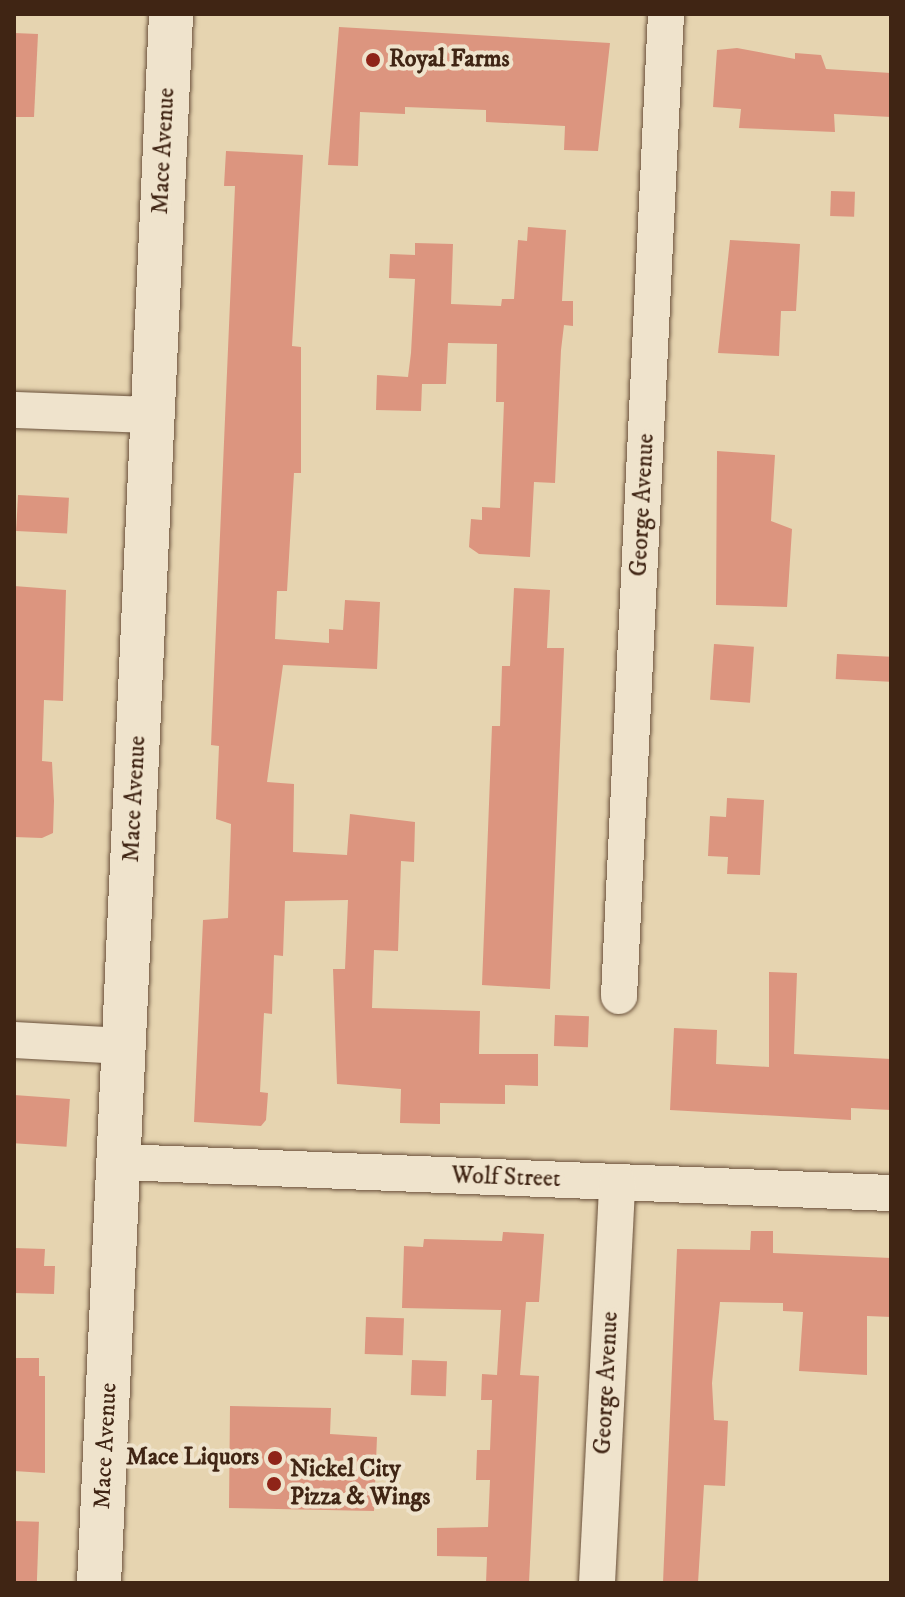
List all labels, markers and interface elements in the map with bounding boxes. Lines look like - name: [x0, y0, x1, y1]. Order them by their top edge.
- place label: Royal Farms: [389, 46, 510, 74]
- marker: Royal Farms: [364, 51, 382, 69]
- street label: Mace Avenue: [146, 87, 182, 215]
- street label: George Avenue: [625, 433, 661, 577]
- street label: Mace Avenue: [117, 735, 153, 863]
- street label: Wolf Street: [451, 1162, 561, 1194]
- street label: George Avenue: [589, 1311, 625, 1455]
- street label: Mace Avenue: [88, 1382, 124, 1510]
- place label: Mace Liquors: [126, 1444, 259, 1472]
- marker: Mace Liquors: [266, 1449, 284, 1467]
- place label: Nickel City Pizza & Wings: [290, 1456, 430, 1512]
- marker: Nickel City Pizza & Wings: [265, 1475, 283, 1493]

